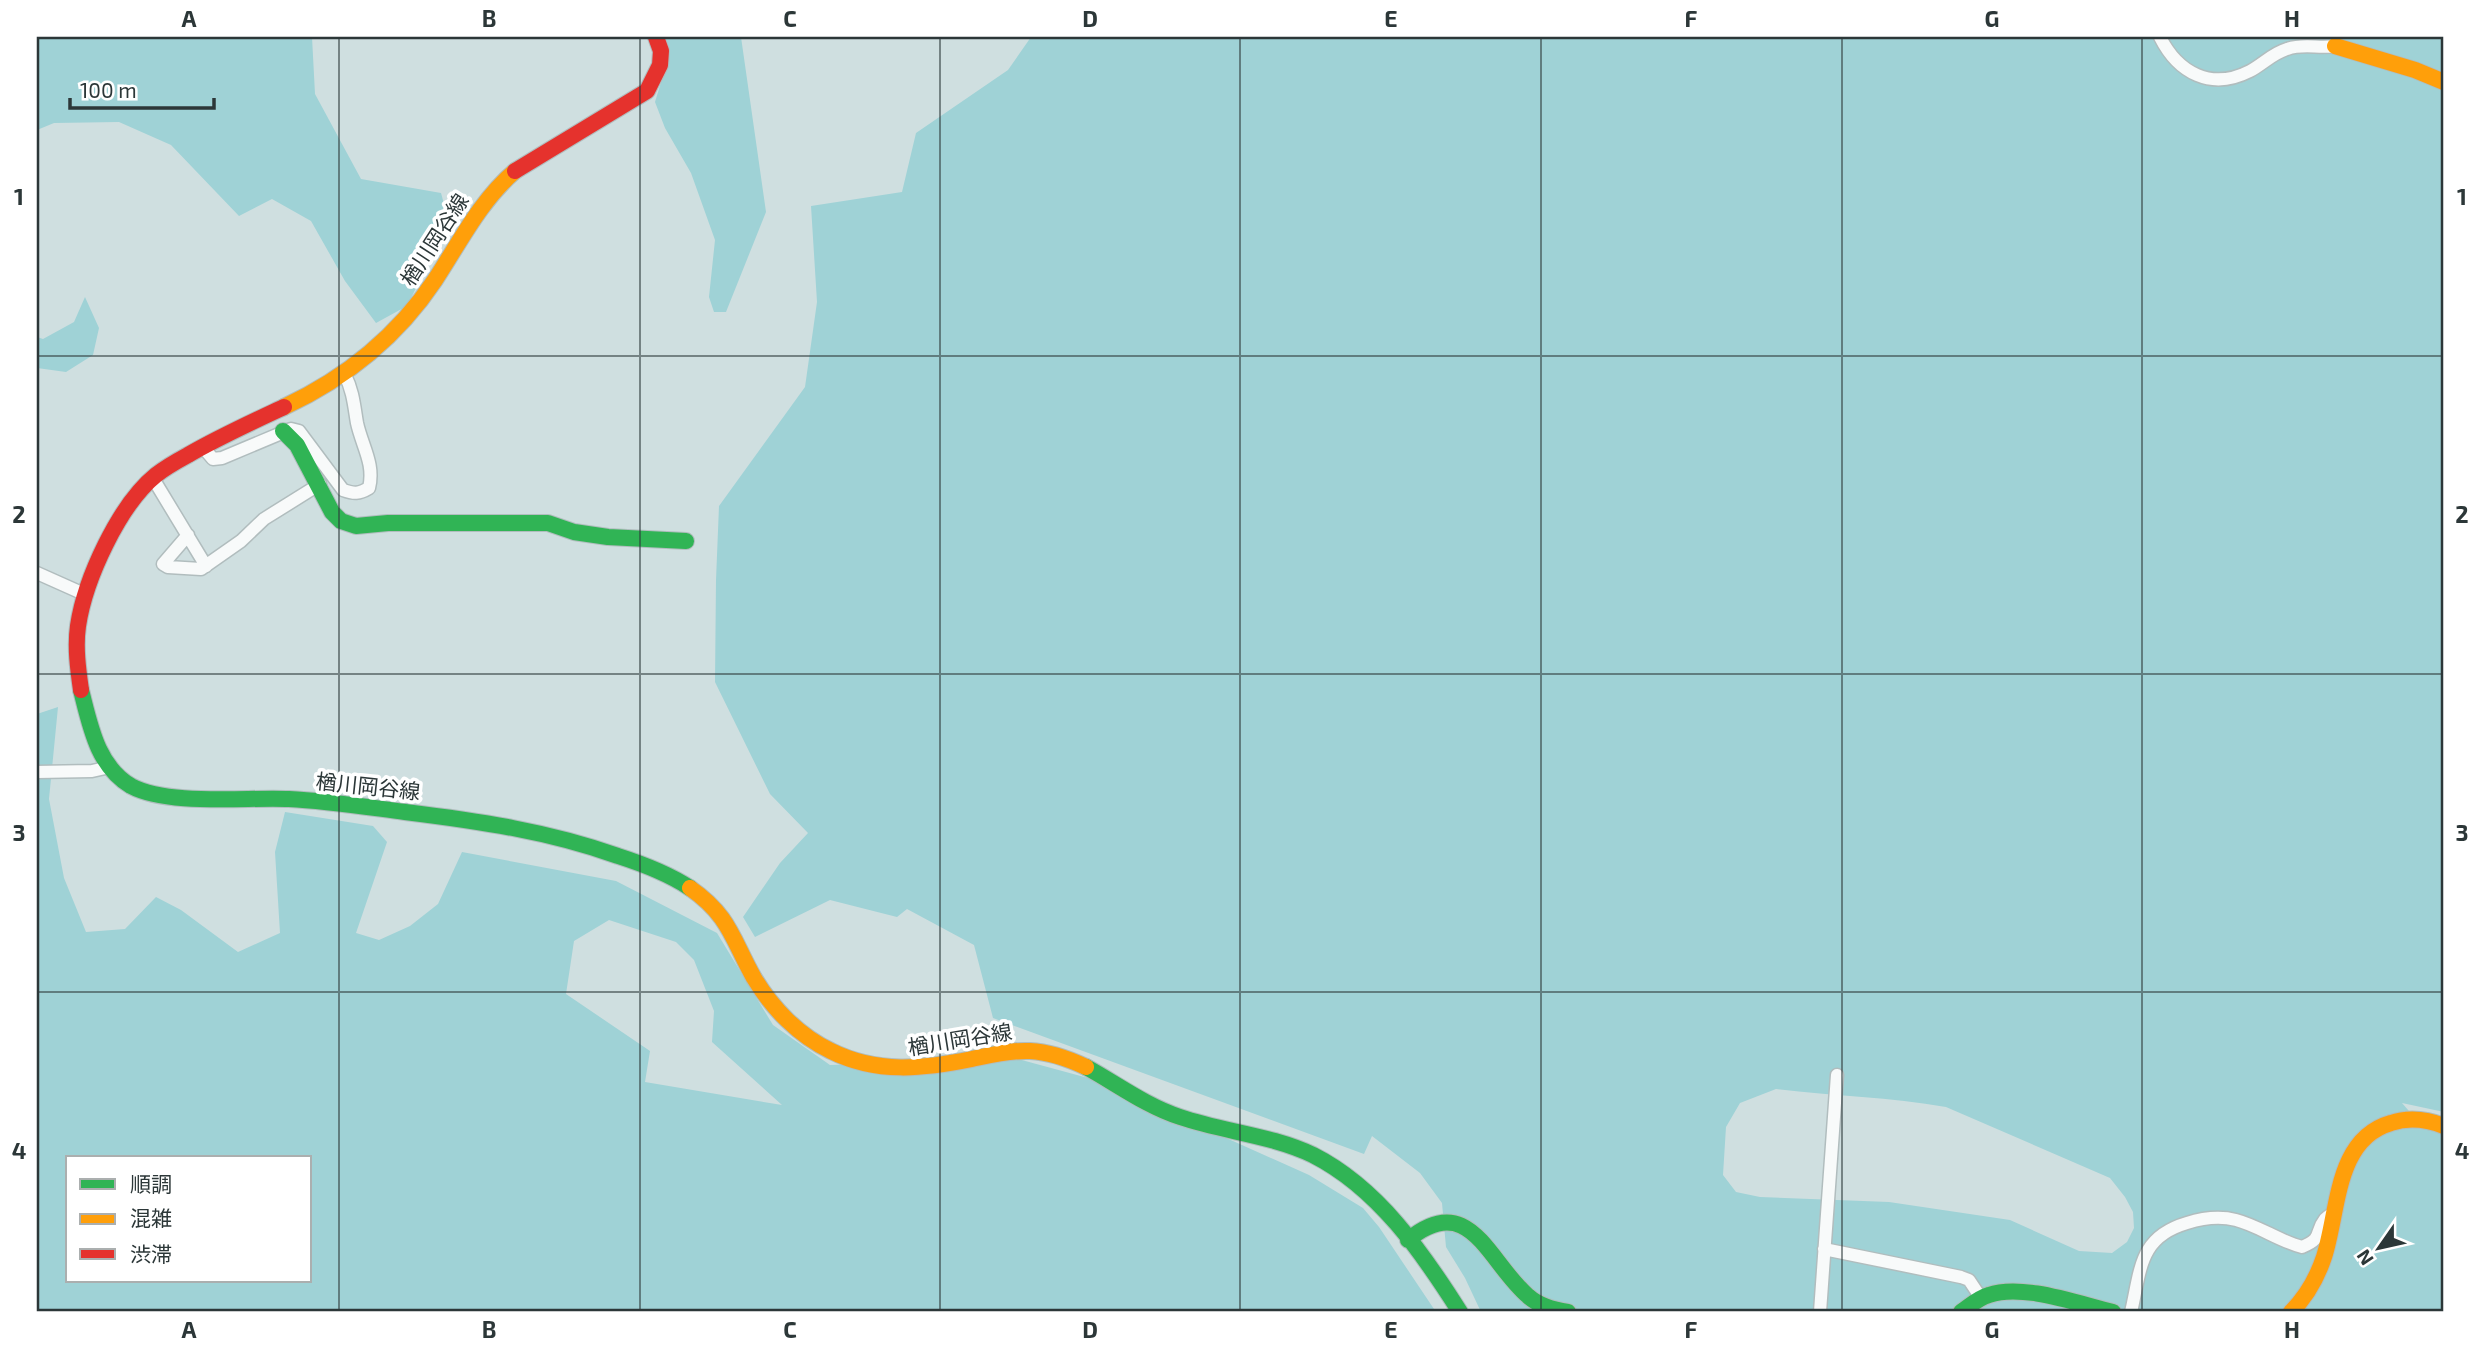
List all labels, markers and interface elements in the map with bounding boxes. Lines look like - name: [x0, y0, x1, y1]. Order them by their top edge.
- text: A: [181, 4, 197, 32]
- text: B: [482, 4, 496, 32]
- text: C: [783, 4, 797, 32]
- text: D: [1082, 4, 1098, 32]
- text: E: [1384, 4, 1398, 32]
- text: F: [1685, 4, 1698, 32]
- text: G: [1985, 4, 1999, 32]
- text: H: [2284, 4, 2300, 32]
- scale bar: [70, 66, 214, 110]
- text: 100 m: [80, 77, 137, 102]
- text: 1: [14, 182, 24, 210]
- text: 1: [2457, 182, 2467, 210]
- street label: 楢川岡谷線: [395, 188, 473, 290]
- text: 2: [12, 500, 26, 528]
- text: 2: [2455, 500, 2469, 528]
- street label: 楢川岡谷線: [315, 768, 422, 803]
- text: 3: [12, 818, 26, 846]
- text: 3: [2455, 818, 2469, 846]
- street label: 楢川岡谷線: [906, 1018, 1014, 1059]
- text: 4: [12, 1136, 26, 1164]
- text: 4: [2455, 1136, 2469, 1164]
- legend: [66, 1156, 312, 1282]
- text: 順調: [130, 1171, 172, 1196]
- text: 混雑: [130, 1205, 172, 1230]
- north arrow: [2344, 1212, 2414, 1282]
- text: 渋滞: [130, 1241, 172, 1266]
- text: N: [2351, 1246, 2378, 1270]
- text: A: [181, 1315, 197, 1343]
- text: B: [482, 1315, 496, 1343]
- text: C: [783, 1315, 797, 1343]
- text: D: [1082, 1315, 1098, 1343]
- text: E: [1384, 1315, 1398, 1343]
- text: F: [1685, 1315, 1698, 1343]
- text: G: [1985, 1315, 1999, 1343]
- text: H: [2284, 1315, 2300, 1343]

